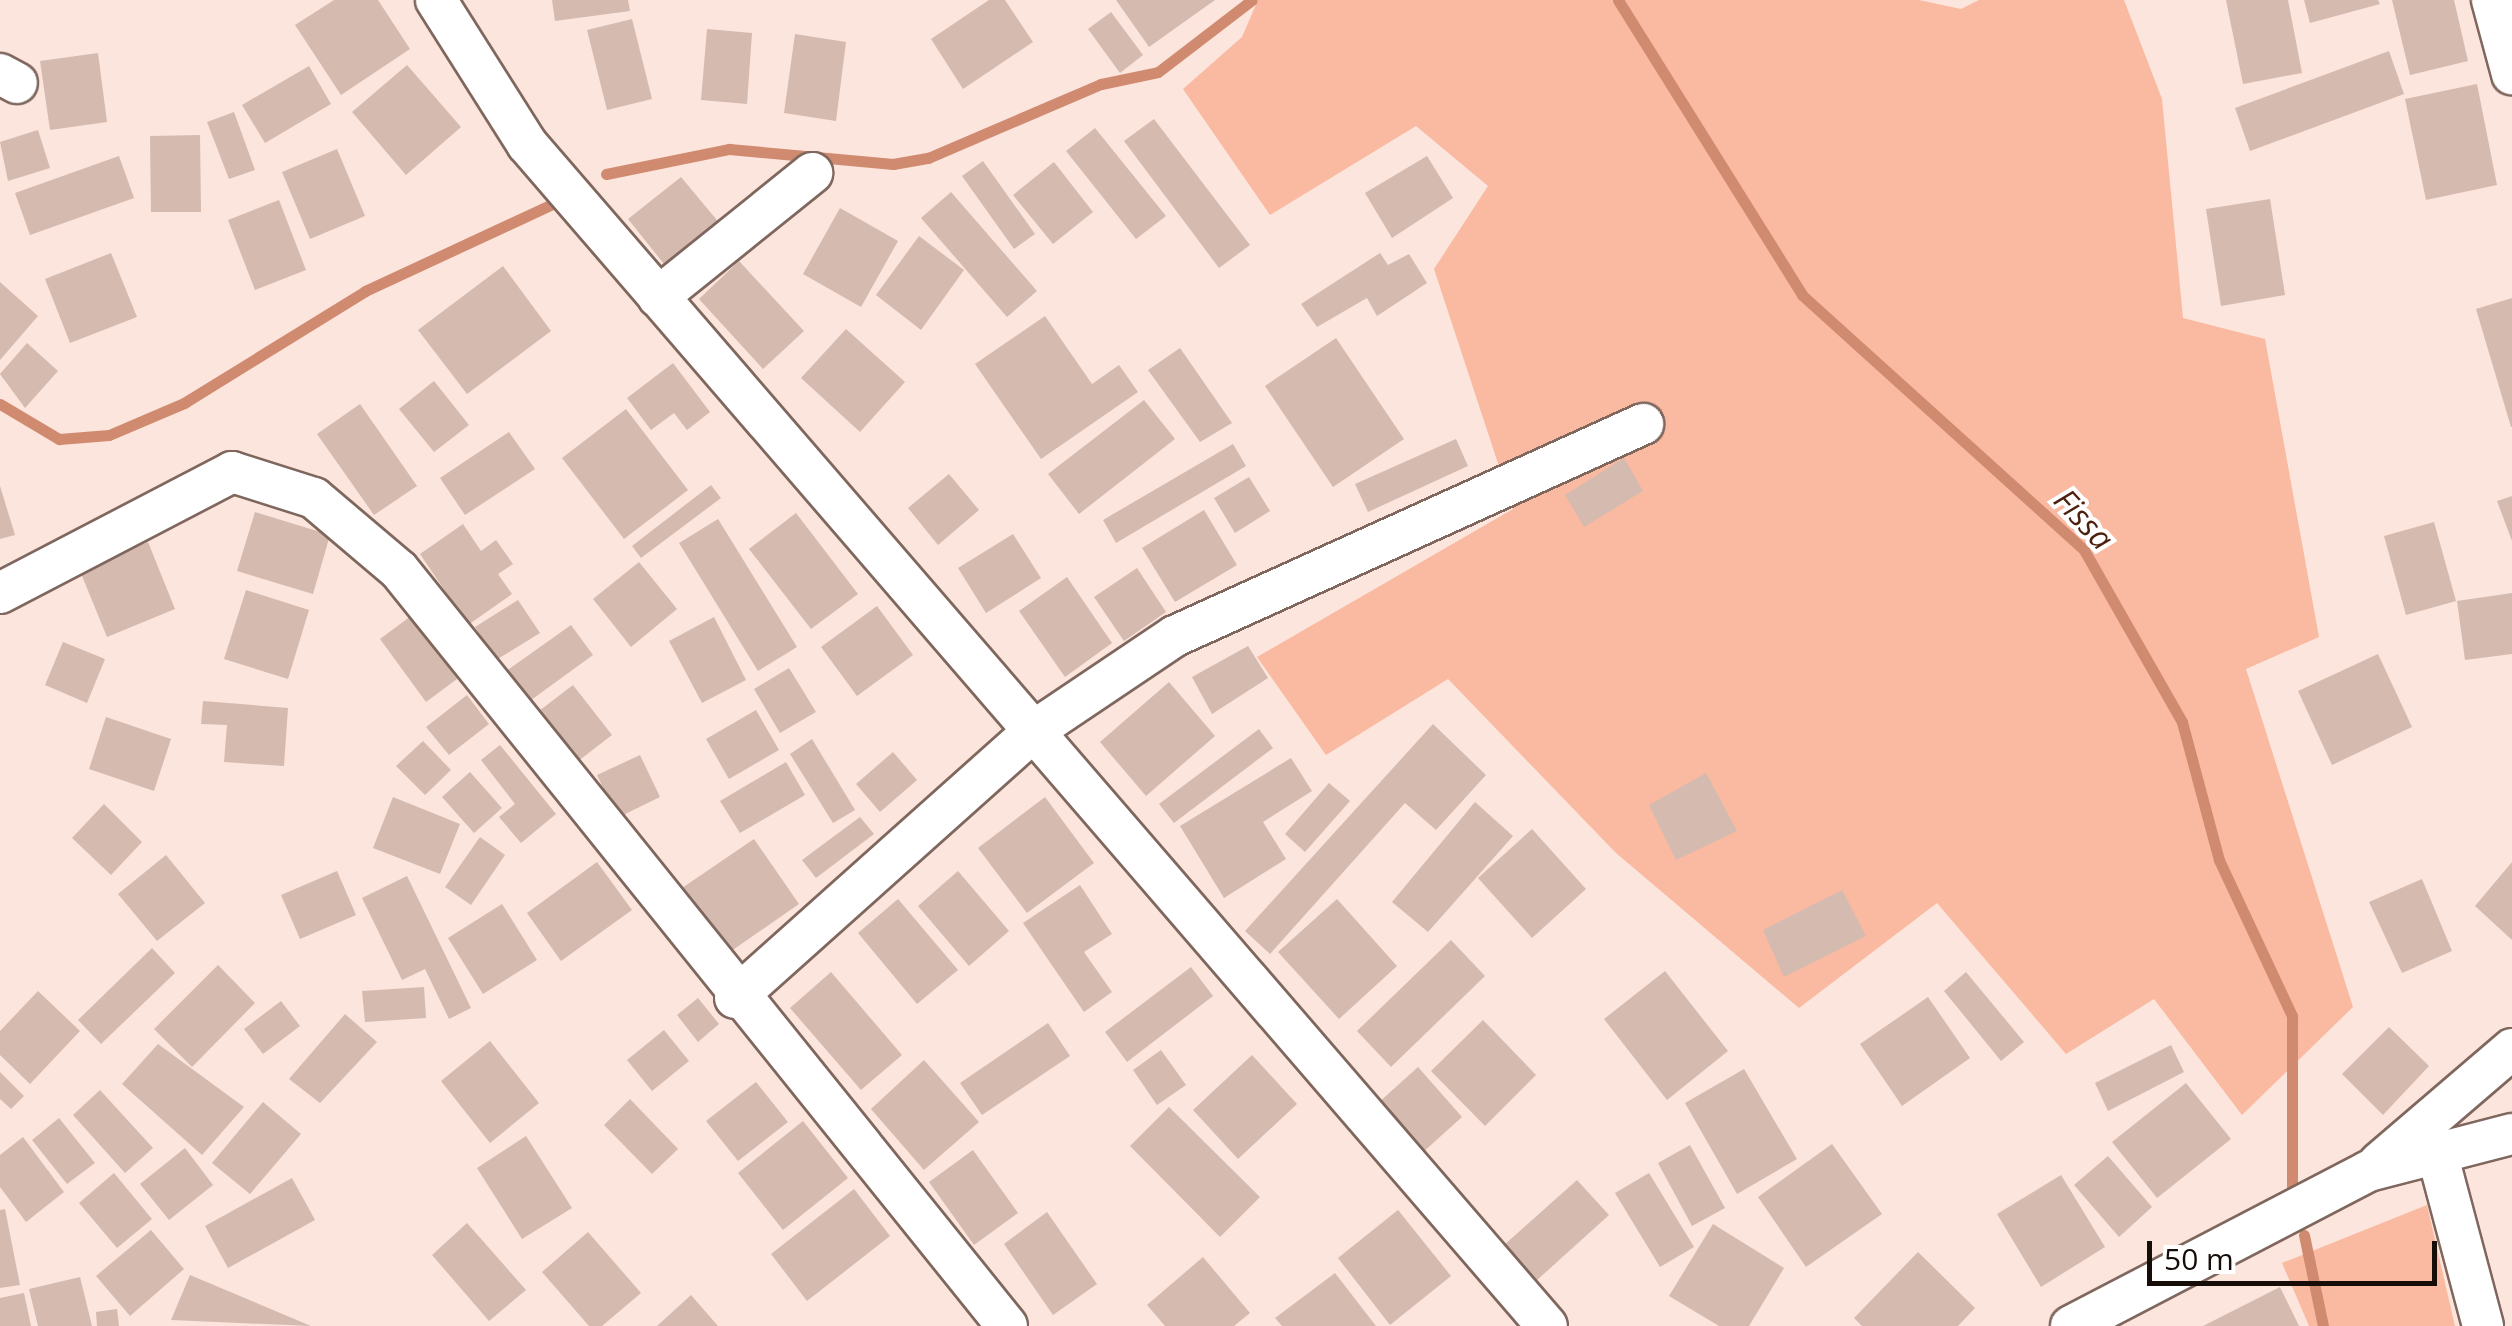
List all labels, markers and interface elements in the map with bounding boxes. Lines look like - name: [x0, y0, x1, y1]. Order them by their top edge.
- water label: Fissa: [2046, 481, 2122, 557]
- scale bar: [2152, 1221, 2442, 1283]
- text: 50 m: [2164, 1238, 2234, 1279]

